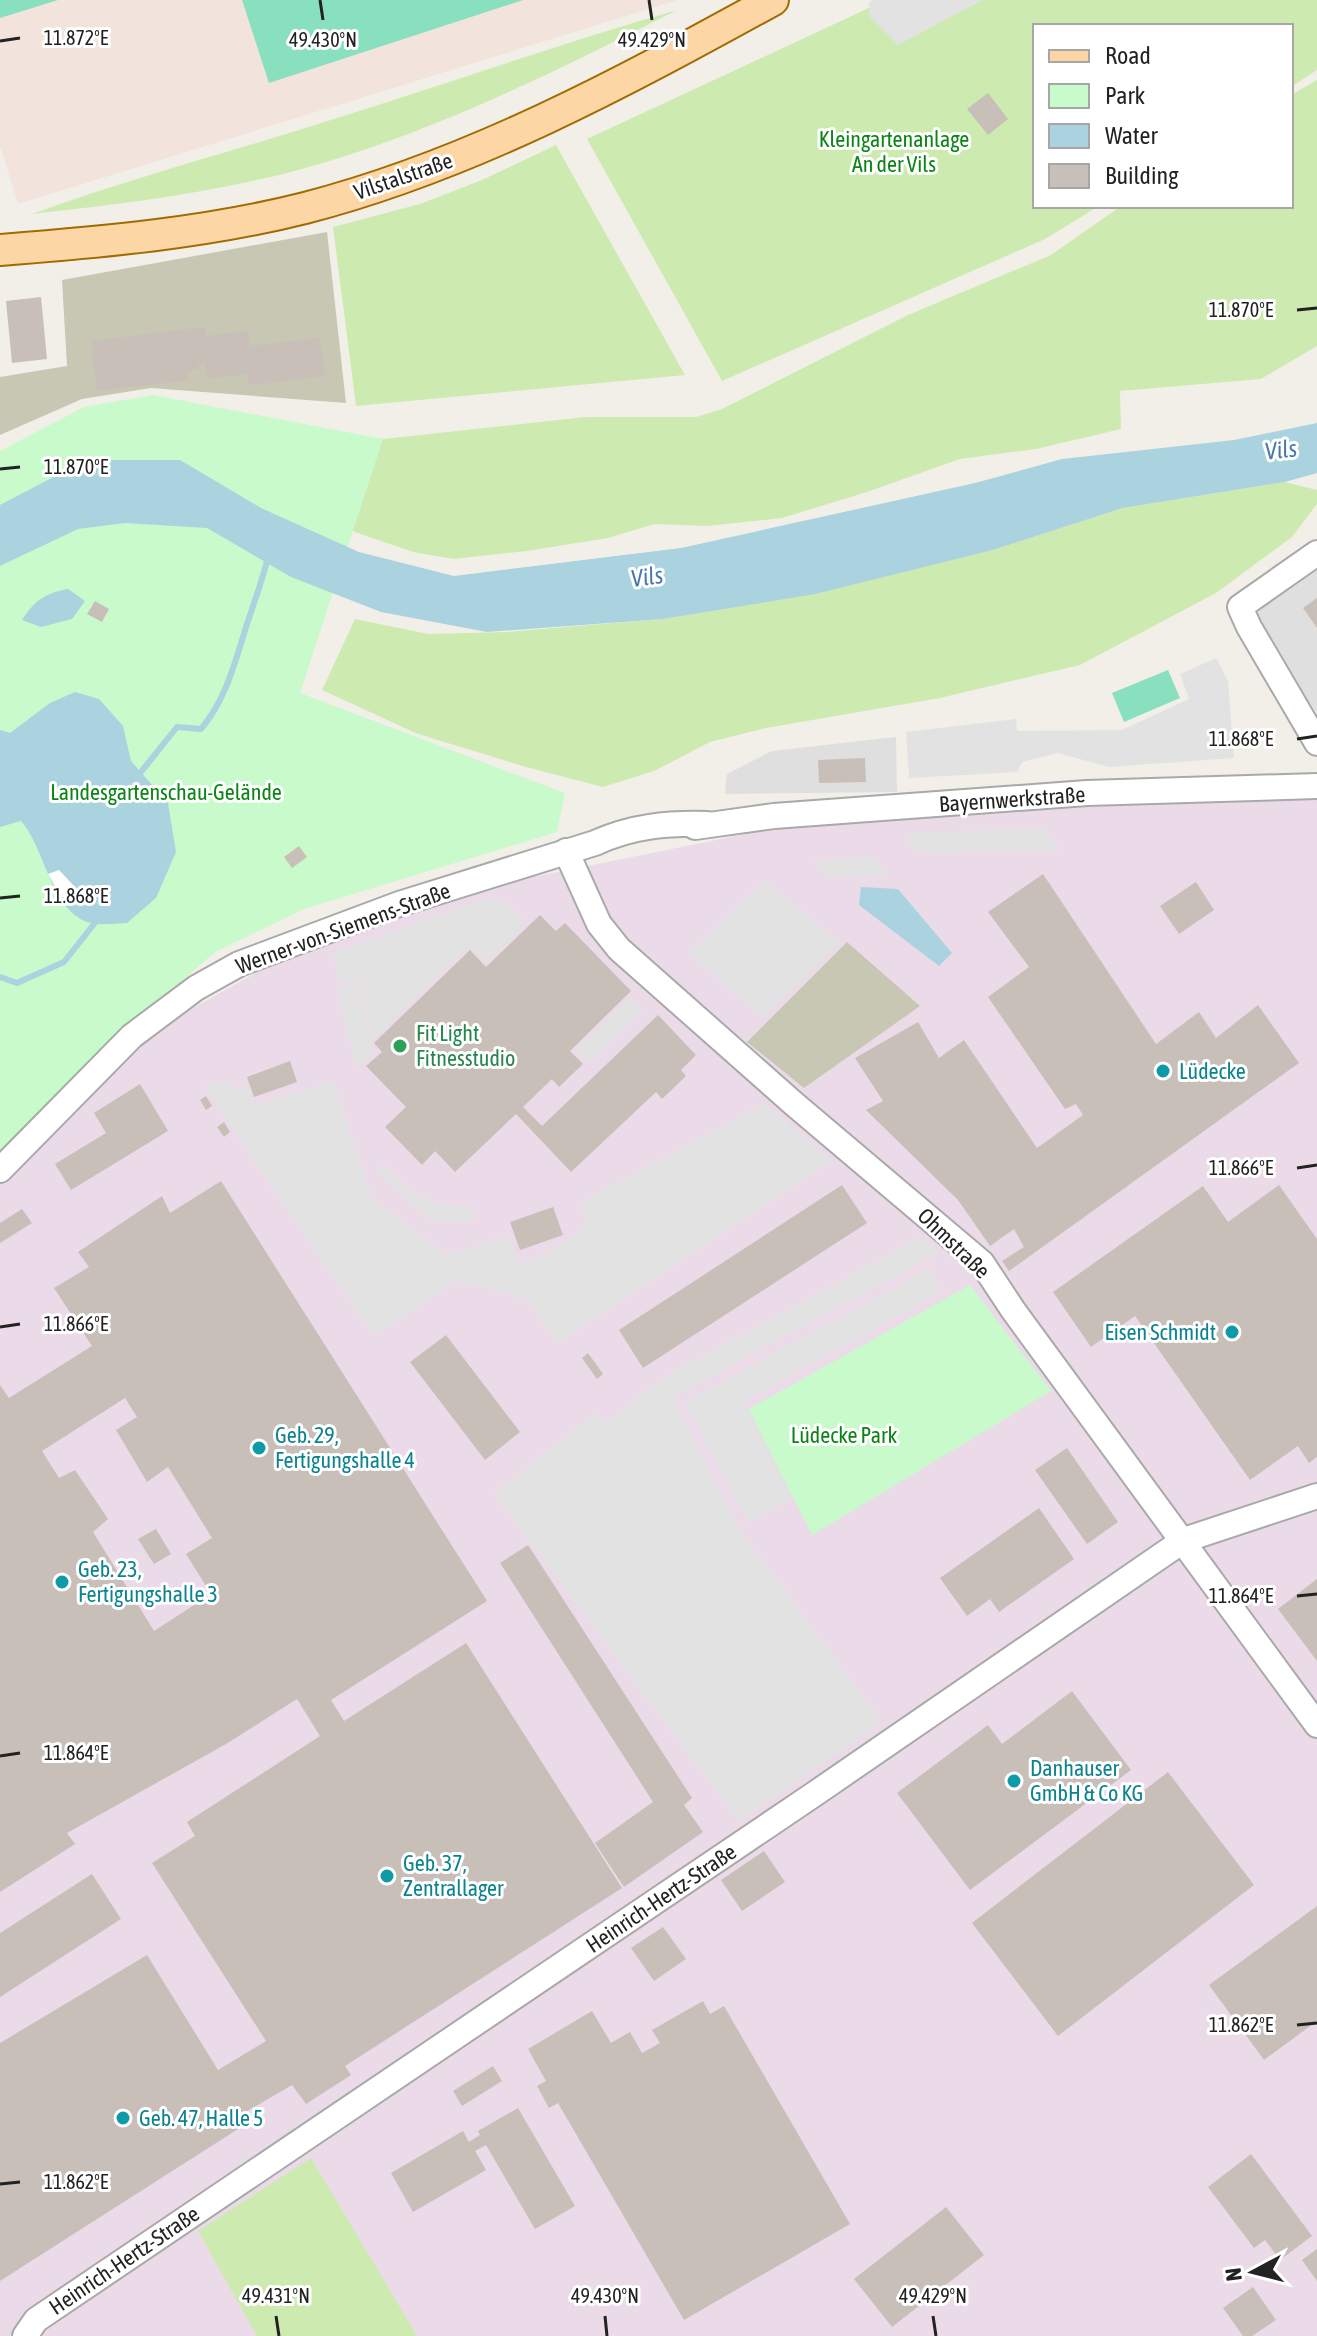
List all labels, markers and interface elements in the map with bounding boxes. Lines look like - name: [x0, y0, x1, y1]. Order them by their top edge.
- legend: [1033, 24, 1293, 208]
- text: 11.872°E: [44, 26, 109, 49]
- text: 49.430°N: [289, 28, 357, 51]
- text: 49.429°N: [618, 28, 686, 51]
- text: Road: [1105, 42, 1151, 69]
- text: Park: [1105, 82, 1146, 109]
- text: Water: [1105, 122, 1158, 149]
- park label: Kleingartenanlage An der Vils: [819, 126, 969, 177]
- street label: Vilstalstraße: [350, 147, 456, 205]
- text: Building: [1105, 162, 1179, 189]
- text: 11.870°E: [1209, 298, 1274, 321]
- water label: Vils: [1264, 434, 1298, 465]
- text: 11.870°E: [44, 455, 109, 478]
- water label: Vils: [629, 561, 665, 592]
- text: 11.868°E: [1209, 727, 1274, 750]
- park label: Landesgartenschau-Gelände: [50, 779, 282, 805]
- street label: Bayernwerkstraße: [938, 781, 1086, 817]
- street label: Werner-von-Siemens-Straße: [232, 877, 454, 979]
- text: 11.868°E: [44, 884, 109, 907]
- place label: Fit Light Fitnesstudio: [416, 1020, 515, 1071]
- marker: Fit Light Fitnesstudio: [391, 1037, 409, 1055]
- place label: Lüdecke: [1179, 1058, 1246, 1084]
- marker: Lüdecke: [1154, 1062, 1172, 1080]
- text: 11.866°E: [1209, 1156, 1274, 1179]
- street label: Ohmstraße: [913, 1202, 995, 1284]
- text: 11.866°E: [44, 1312, 109, 1335]
- place label: Eisen Schmidt: [1104, 1319, 1216, 1345]
- marker: Eisen Schmidt: [1223, 1323, 1241, 1341]
- place label: Geb. 29, Fertigungshalle 4: [275, 1422, 415, 1473]
- park label: Lüdecke Park: [791, 1422, 898, 1448]
- marker: Geb. 29, Fertigungshalle 4: [250, 1439, 268, 1457]
- place label: Geb. 23, Fertigungshalle 3: [78, 1556, 218, 1607]
- marker: Geb. 23, Fertigungshalle 3: [53, 1573, 71, 1591]
- text: 11.864°E: [1209, 1584, 1274, 1607]
- text: 11.864°E: [44, 1741, 109, 1764]
- place label: Danhauser GmbH & Co KG: [1030, 1755, 1143, 1806]
- marker: Danhauser GmbH & Co KG: [1005, 1772, 1023, 1790]
- street label: Heinrich-Hertz-Straße: [581, 1838, 741, 1958]
- place label: Geb. 37, Zentrallager: [403, 1850, 504, 1901]
- marker: Geb. 37, Zentrallager: [378, 1867, 396, 1885]
- text: 11.862°E: [1209, 2013, 1274, 2036]
- place label: Geb. 47, Halle 5: [139, 2105, 263, 2131]
- marker: Geb. 47, Halle 5: [114, 2109, 132, 2127]
- text: 11.862°E: [44, 2170, 109, 2193]
- street label: Heinrich-Hertz-Straße: [44, 2200, 204, 2320]
- north arrow: [1213, 2232, 1293, 2312]
- text: N: [1219, 2266, 1247, 2282]
- text: 49.431°N: [242, 2284, 310, 2307]
- text: 49.430°N: [571, 2284, 639, 2307]
- text: 49.429°N: [899, 2284, 967, 2307]

